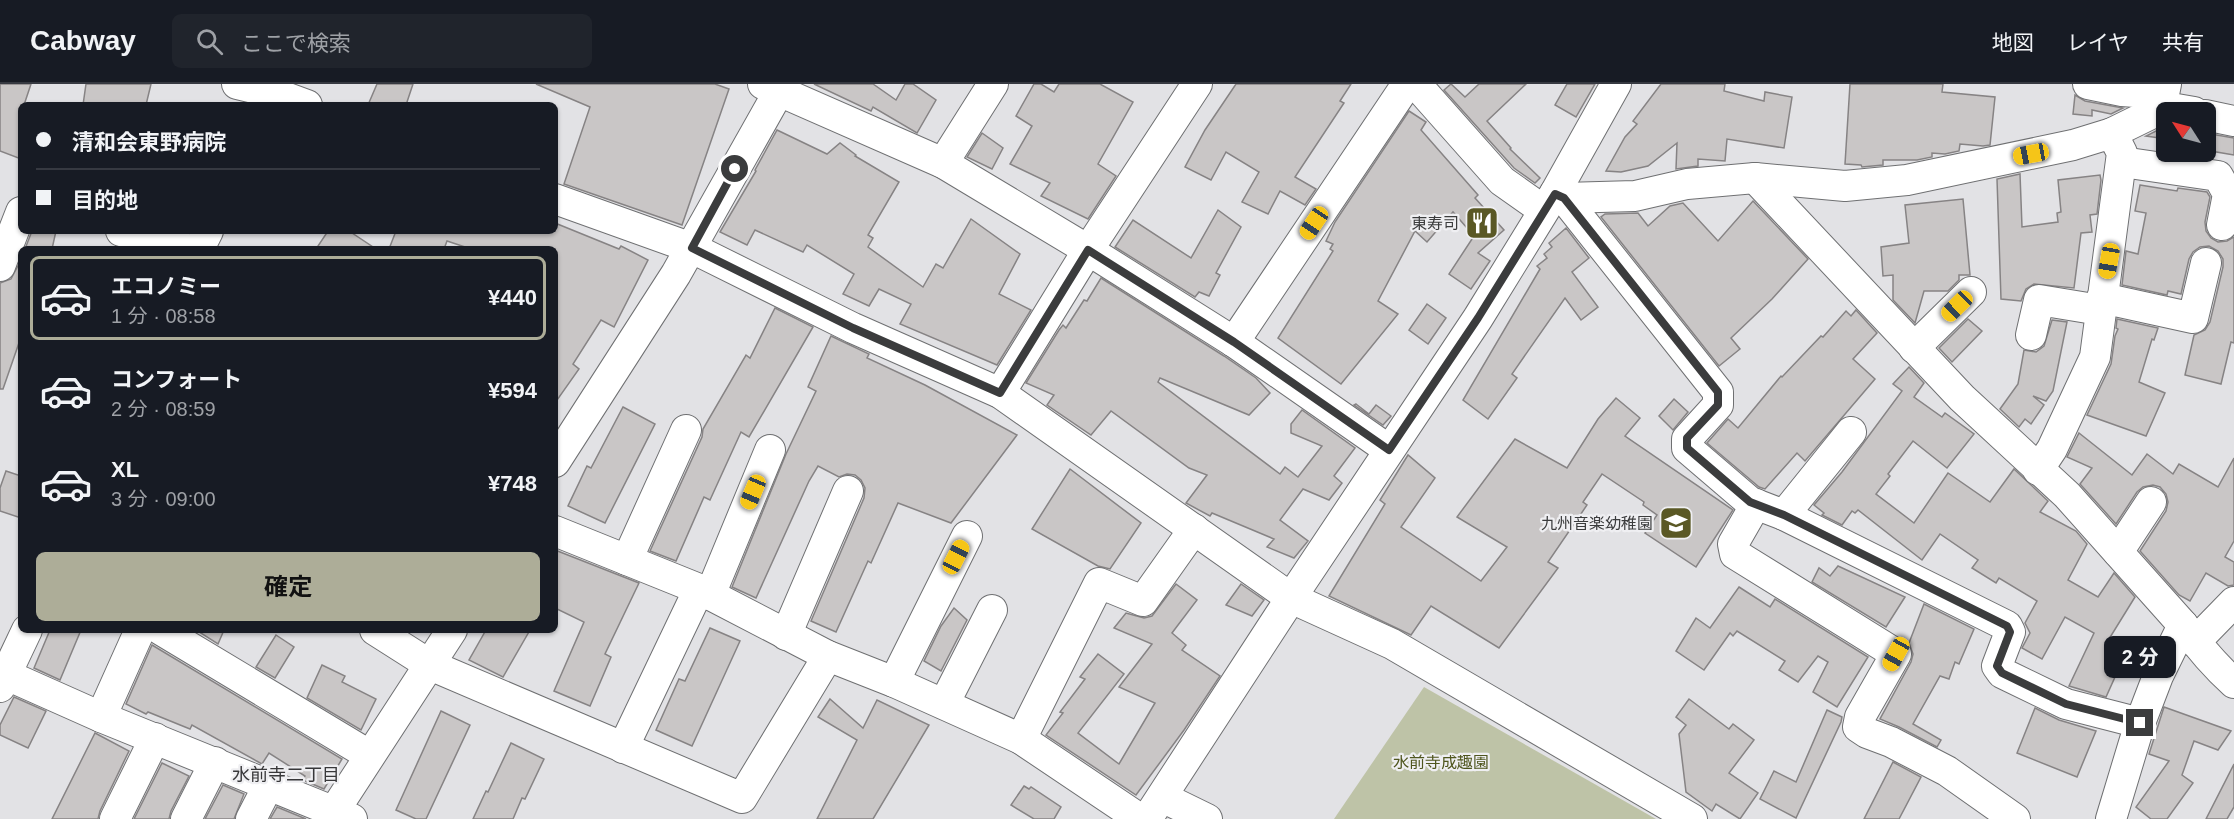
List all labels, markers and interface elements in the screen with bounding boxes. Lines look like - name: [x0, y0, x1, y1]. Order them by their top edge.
- search box: [172, 14, 592, 68]
- text: Cabway: [30, 25, 136, 56]
- icon: search: [193, 25, 226, 58]
- text: ここで検索: [241, 31, 351, 56]
- text: 地図: [1992, 31, 2034, 54]
- text: レイヤ: [2067, 31, 2129, 54]
- text: 共有: [2162, 31, 2204, 54]
- north arrow: [2156, 102, 2216, 162]
- map controls: [2156, 102, 2216, 162]
- text: 清和会東野病院: [72, 130, 226, 155]
- car: [2012, 142, 2050, 166]
- route start: [721, 155, 748, 182]
- text: 目的地: [72, 188, 138, 213]
- car: [1296, 203, 1332, 243]
- restaurant icon: 東寿司: [1464, 205, 1500, 241]
- place label: 東寿司: [1411, 215, 1459, 232]
- car: [2097, 242, 2121, 280]
- icon: car: [39, 271, 93, 325]
- text: エコノミー: [111, 274, 221, 299]
- text: ¥440: [488, 285, 537, 310]
- car: [1938, 287, 1976, 325]
- text: 1 分 · 08:58: [111, 305, 216, 327]
- icon: car: [39, 364, 93, 418]
- text: コンフォート: [111, 367, 242, 392]
- text: ¥594: [488, 378, 537, 403]
- text: 2 分 · 08:59: [111, 398, 216, 420]
- icon: car: [39, 457, 93, 511]
- text: XL: [111, 457, 139, 482]
- text: ¥748: [488, 471, 537, 496]
- car: [738, 472, 768, 512]
- text: 3 分 · 09:00: [111, 488, 216, 510]
- school or university icon: 九州音楽幼稚園: [1658, 505, 1694, 541]
- place label: 九州音楽幼稚園: [1541, 515, 1653, 532]
- car: [940, 537, 972, 577]
- button: 確定: [36, 552, 540, 621]
- car: [1879, 634, 1913, 674]
- callout: 2 分: [2104, 636, 2176, 678]
- text: 2 分: [2122, 646, 2158, 668]
- route end: [2126, 709, 2153, 736]
- park label: 水前寺成趣園: [1393, 754, 1489, 771]
- district label: 水前寺二丁目: [232, 765, 340, 785]

